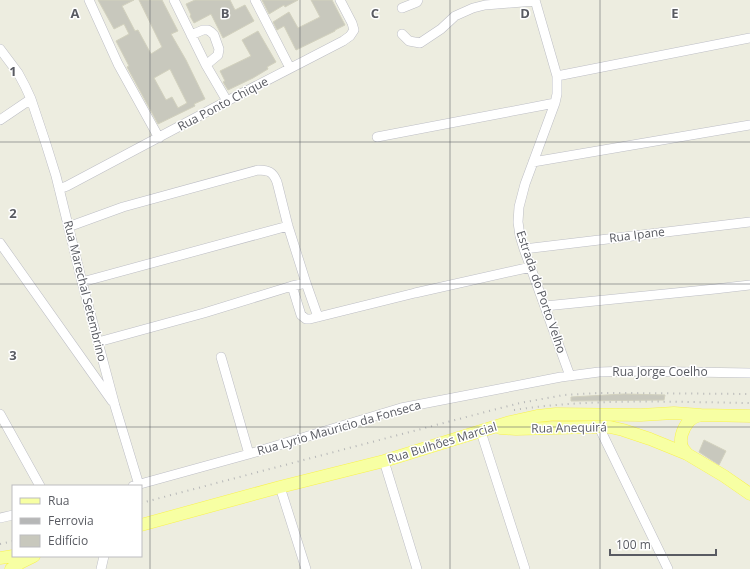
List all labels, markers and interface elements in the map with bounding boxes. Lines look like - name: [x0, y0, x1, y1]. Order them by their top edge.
- text: A: [71, 4, 80, 22]
- text: B: [221, 4, 230, 22]
- text: C: [371, 4, 379, 22]
- text: D: [520, 4, 530, 22]
- text: E: [671, 4, 679, 22]
- text: 1: [9, 62, 17, 80]
- street label: Rua Ponto Chique: [174, 72, 271, 135]
- text: 2: [9, 204, 17, 222]
- street label: Rua Marechal Setembrino: [60, 219, 111, 363]
- street label: Rua Ipane: [608, 223, 666, 246]
- street label: Estrada do Porto Velho: [513, 228, 570, 355]
- text: 3: [9, 346, 17, 364]
- street label: Rua Jorge Coelho: [612, 363, 708, 380]
- street label: Rua Lyrio Mauricio da Fonseca: [255, 396, 423, 459]
- street label: Rua Bulhões Marcial: [385, 418, 499, 467]
- street label: Rua Anequirá: [531, 418, 607, 437]
- legend: [12, 485, 142, 557]
- text: Rua: [48, 492, 69, 509]
- text: Ferrovia: [48, 512, 94, 529]
- scale bar: [610, 531, 716, 557]
- text: Edifício: [48, 532, 88, 549]
- text: 100 m: [616, 536, 651, 553]

